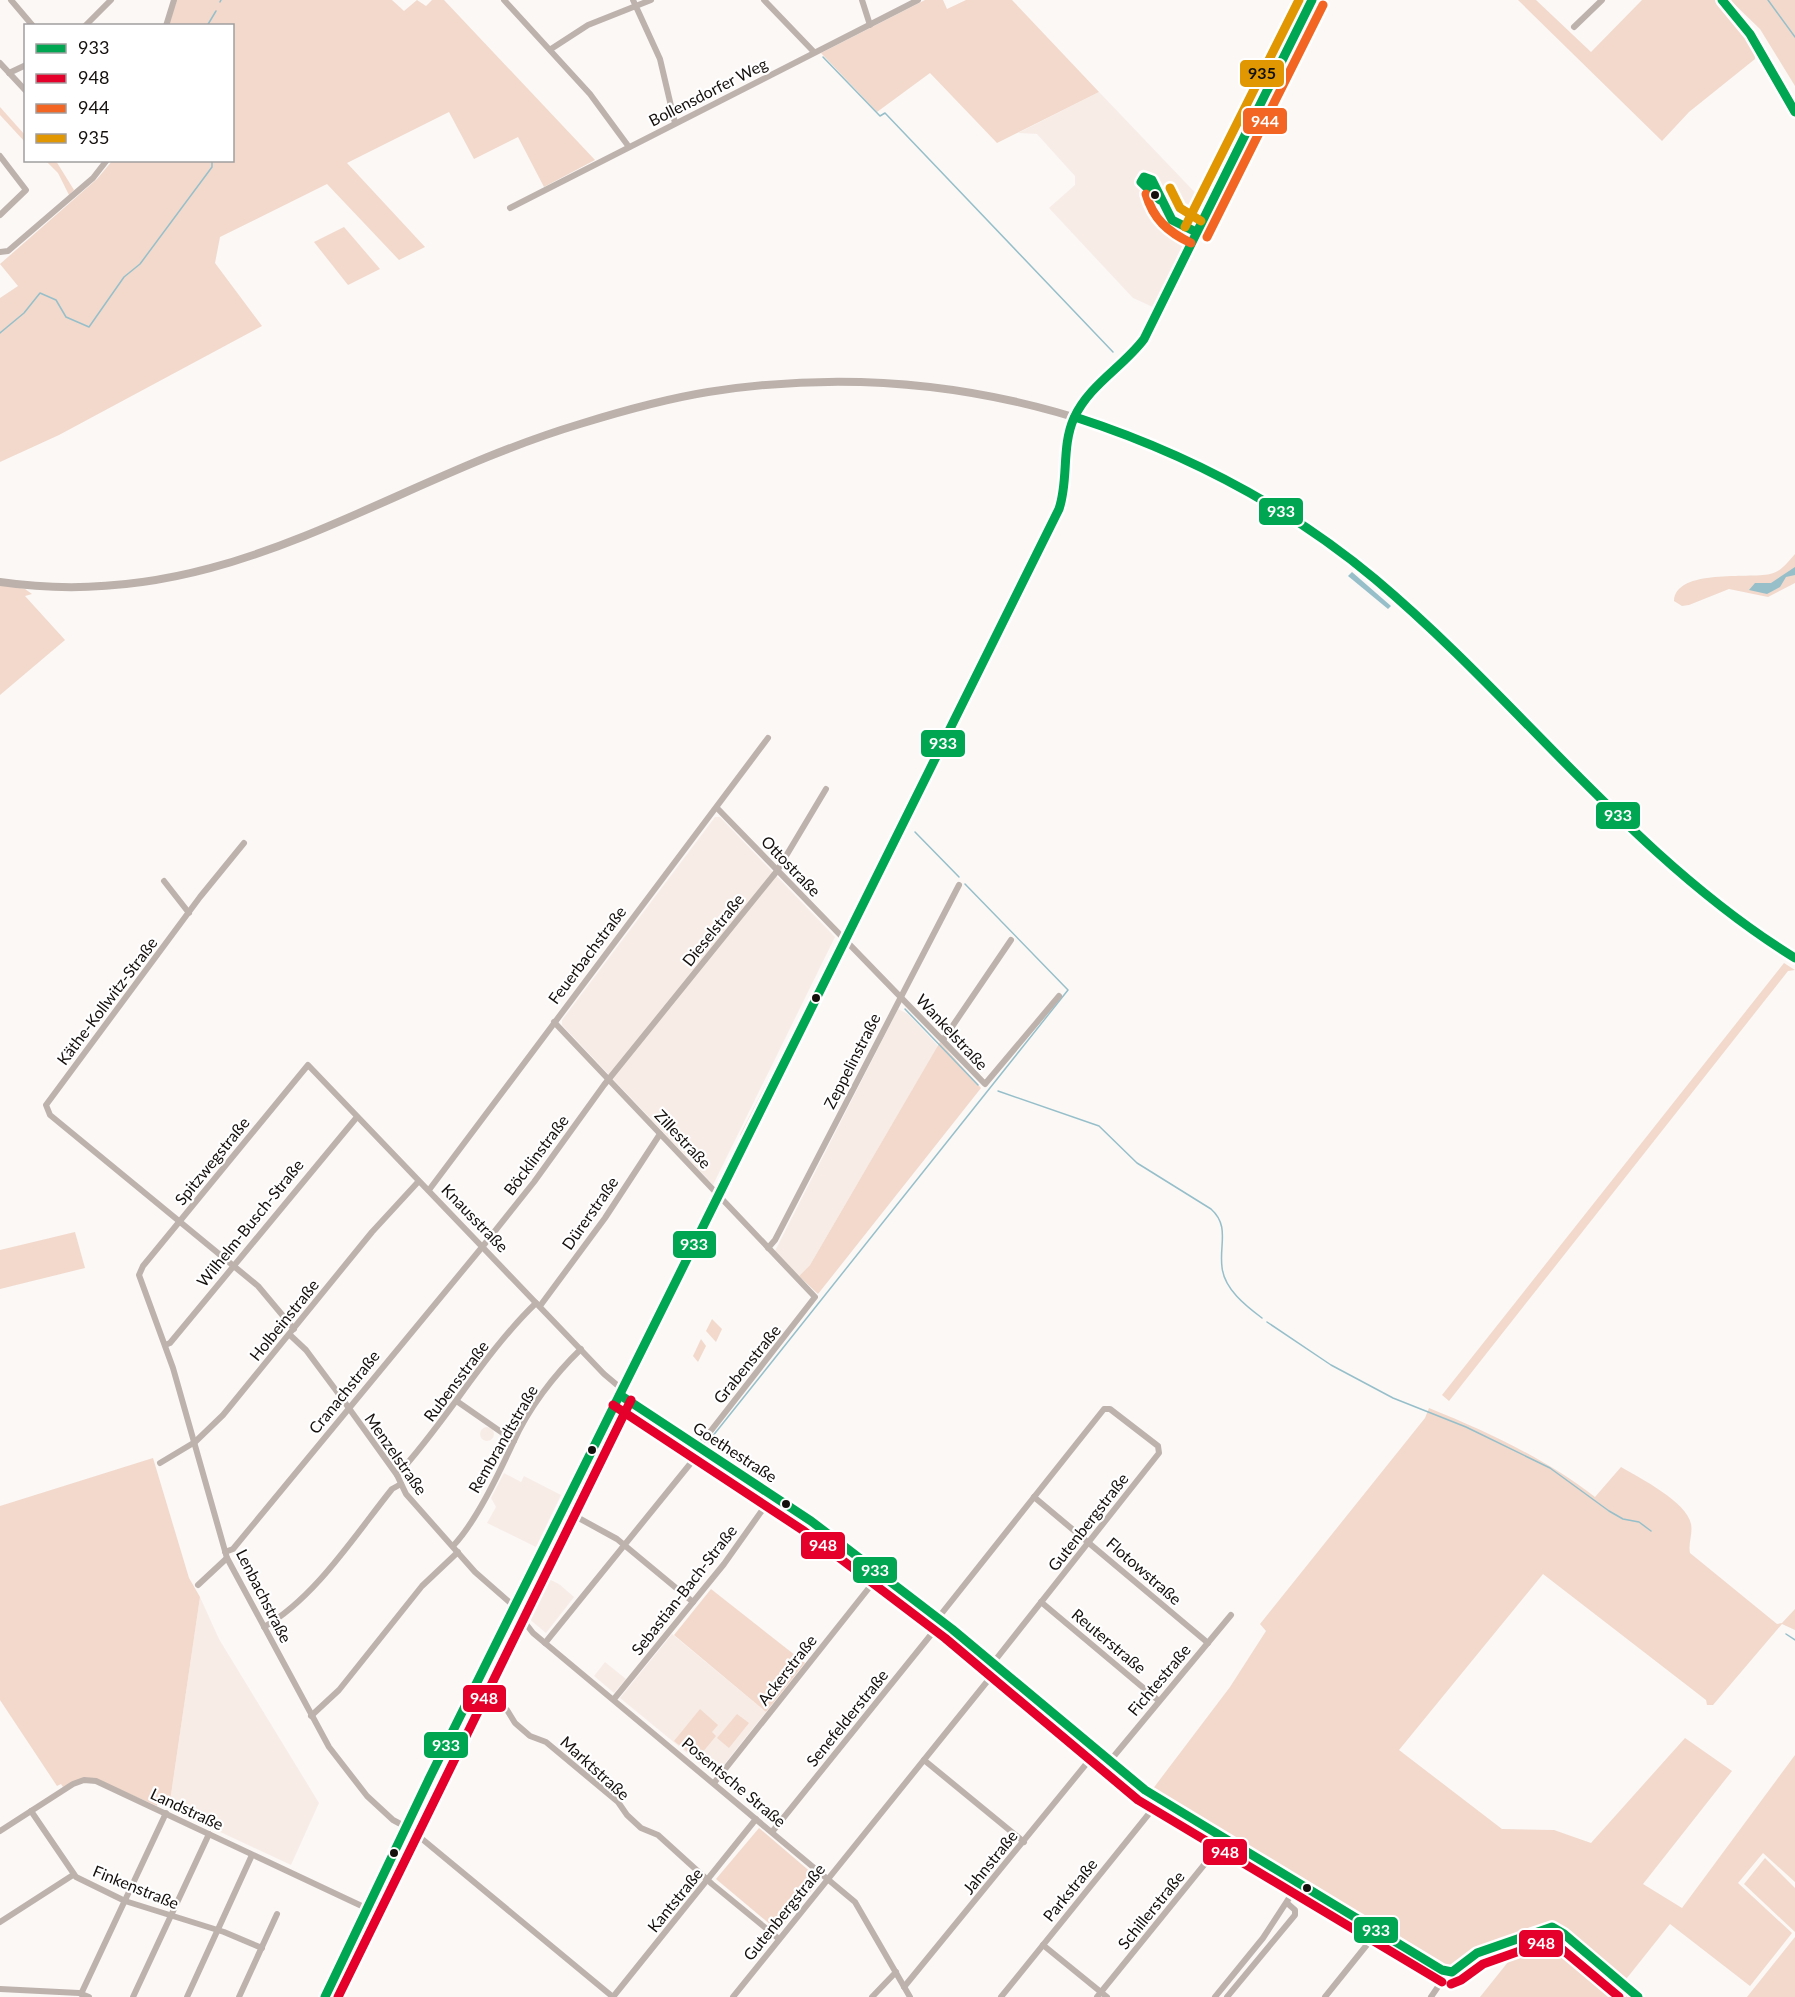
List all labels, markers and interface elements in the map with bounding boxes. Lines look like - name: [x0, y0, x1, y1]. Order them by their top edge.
- legend: [24, 24, 234, 162]
- text: 933: [78, 36, 109, 58]
- street label: Bollensdorfer Weg: [645, 53, 770, 130]
- line badge: 935: [1239, 59, 1285, 88]
- text: 935: [1248, 63, 1276, 82]
- text: 948: [78, 66, 109, 88]
- text: 944: [78, 96, 109, 118]
- line badge: 944: [1242, 107, 1288, 135]
- text: 944: [1251, 111, 1279, 130]
- text: 935: [78, 126, 109, 148]
- unlabelled marker: [1149, 189, 1161, 201]
- line badge: 933: [1258, 497, 1304, 526]
- text: 933: [1267, 501, 1295, 520]
- line badge: 933: [920, 729, 966, 758]
- text: 933: [929, 733, 957, 752]
- line badge: 933: [1595, 801, 1641, 830]
- text: 933: [1604, 805, 1632, 824]
- street label: Ottostraße: [758, 831, 825, 900]
- street label: Dieselstraße: [678, 890, 748, 970]
- street label: Feuerbachstraße: [544, 902, 630, 1007]
- street label: Käthe-Kollwitz-Straße: [52, 933, 161, 1068]
- street label: Wankelstraße: [913, 990, 992, 1073]
- unlabelled marker: [810, 992, 822, 1004]
- street label: Zeppelinstraße: [819, 1010, 884, 1112]
- street label: Zillestraße: [651, 1105, 715, 1172]
- street label: Böcklinstraße: [499, 1111, 572, 1199]
- street label: Spitzwegstraße: [170, 1113, 253, 1208]
- street label: Wilhelm-Busch-Straße: [192, 1155, 307, 1290]
- street label: Dürerstraße: [558, 1173, 622, 1253]
- street label: Knausstraße: [438, 1180, 513, 1256]
- line badge: 933: [672, 1230, 717, 1259]
- text: 933: [680, 1234, 708, 1253]
- street label: Holbeinstraße: [245, 1275, 322, 1364]
- street label: Grabenstraße: [709, 1321, 784, 1407]
- street label: Rubensstraße: [419, 1337, 492, 1425]
- street label: Cranachstraße: [304, 1346, 383, 1437]
- street label: Rembrandtstraße: [464, 1381, 541, 1496]
- street label: Menzelstraße: [361, 1409, 432, 1498]
- street label: Goethestraße: [690, 1417, 781, 1486]
- unlabelled marker: [586, 1444, 598, 1456]
- street label: Gutenbergstraße: [1044, 1469, 1132, 1574]
- unlabelled marker: [780, 1498, 792, 1510]
- street label: Sebastian-Bach-Straße: [627, 1521, 740, 1658]
- line badge: 948: [800, 1531, 846, 1560]
- street label: Flotowstraße: [1103, 1533, 1186, 1608]
- text: 948: [809, 1535, 837, 1554]
- street label: Lenbachstraße: [233, 1546, 296, 1646]
- line badge: 933: [852, 1556, 898, 1584]
- text: 933: [861, 1560, 889, 1579]
- street label: Reuterstraße: [1068, 1604, 1150, 1677]
- street label: Ackerstraße: [753, 1631, 820, 1709]
- street label: Fichtestraße: [1123, 1640, 1194, 1719]
- street label: Senefelderstraße: [802, 1665, 891, 1770]
- line badge: 948: [462, 1684, 507, 1713]
- text: 948: [470, 1688, 498, 1707]
- line badge: 933: [423, 1731, 469, 1759]
- street label: Marktstraße: [557, 1732, 634, 1804]
- street label: Posentsche Straße: [679, 1733, 790, 1831]
- text: 933: [432, 1735, 460, 1754]
- street label: Landstraße: [148, 1783, 227, 1834]
- street label: Jahnstraße: [958, 1826, 1021, 1897]
- line badge: 948: [1202, 1838, 1248, 1866]
- text: 948: [1211, 1842, 1239, 1861]
- unlabelled marker: [388, 1847, 400, 1859]
- street label: Parkstraße: [1039, 1854, 1101, 1925]
- street label: Gutenbergstraße: [739, 1859, 828, 1964]
- street label: Finkenstraße: [90, 1861, 182, 1912]
- street label: Kantstraße: [643, 1864, 706, 1936]
- street label: Schillerstraße: [1113, 1867, 1188, 1953]
- unlabelled marker: [1301, 1882, 1313, 1894]
- line badge: 933: [1353, 1916, 1399, 1944]
- text: 933: [1362, 1920, 1390, 1939]
- line badge: 948: [1518, 1929, 1564, 1958]
- text: 948: [1527, 1933, 1555, 1952]

